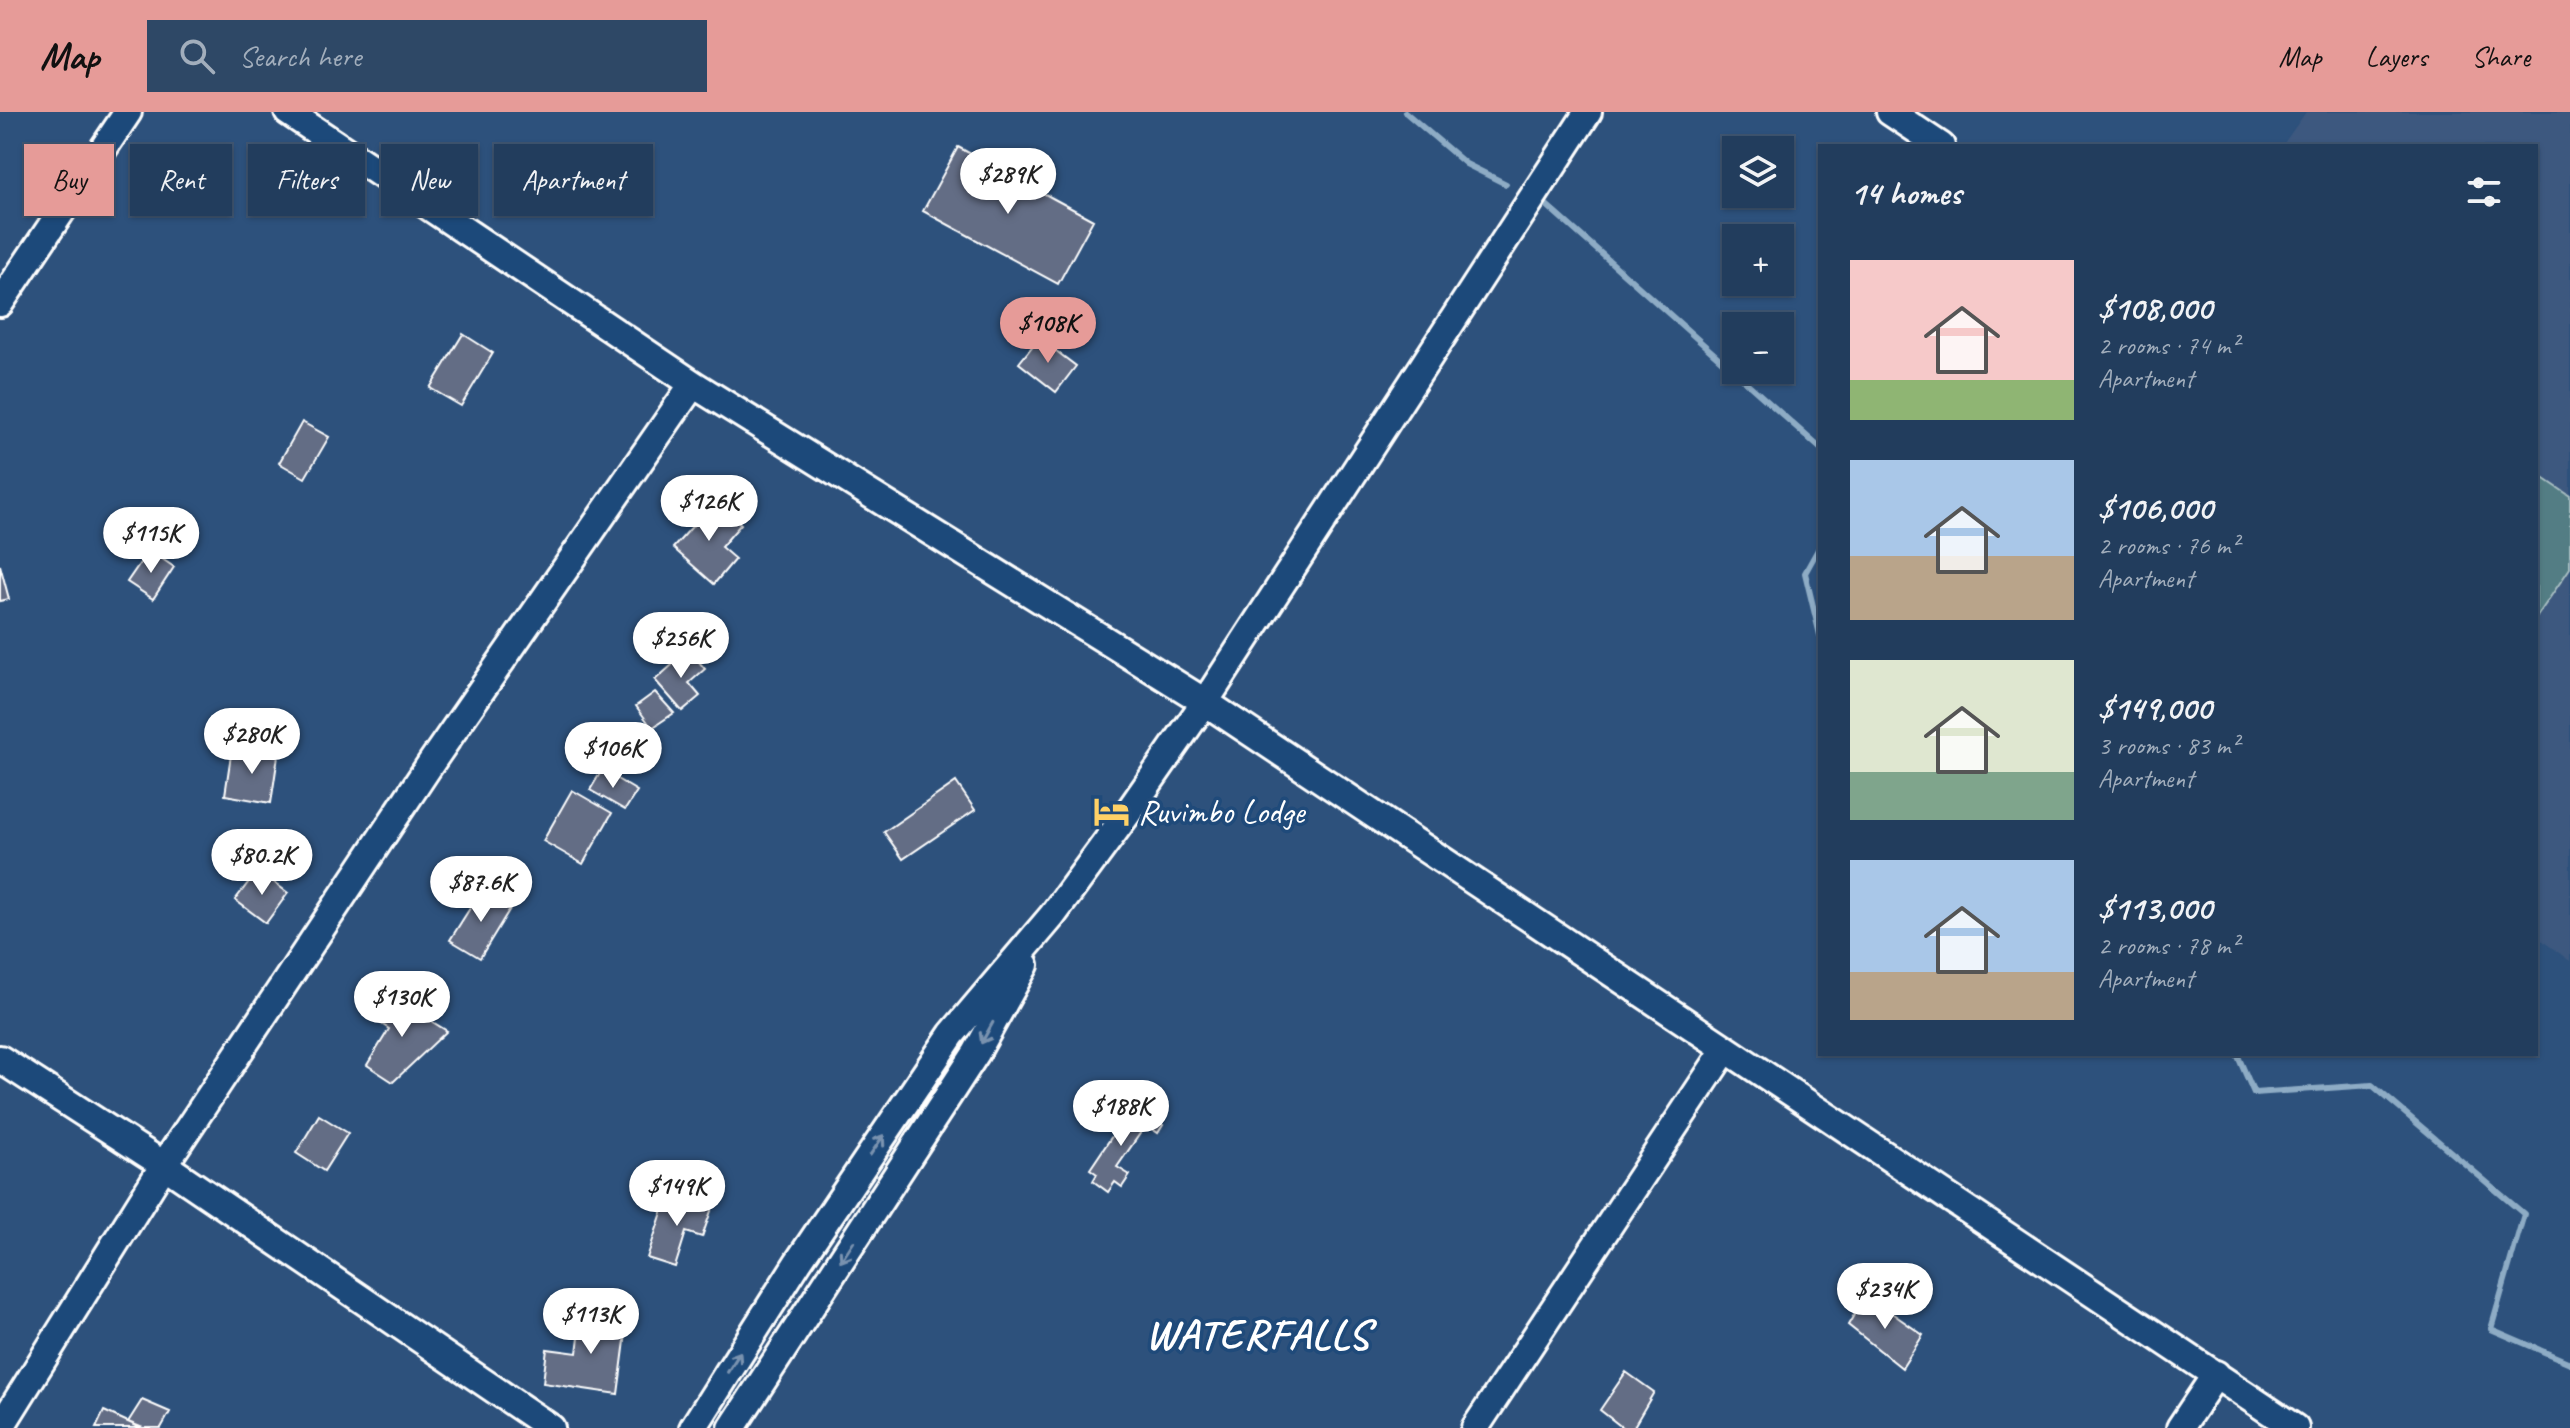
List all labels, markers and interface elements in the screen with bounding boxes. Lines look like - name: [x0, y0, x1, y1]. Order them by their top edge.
- search box: [147, 20, 707, 92]
- text: Map: [40, 33, 99, 80]
- icon: search: [175, 34, 219, 78]
- text: Search here: [239, 37, 361, 75]
- text: Map: [2279, 39, 2322, 74]
- text: Layers: [2366, 39, 2427, 74]
- text: Share: [2471, 39, 2530, 74]
- map controls: [1722, 136, 1794, 384]
- button: layers: [1722, 136, 1794, 208]
- chip: Buy: [24, 144, 114, 216]
- chip: Rent: [130, 144, 232, 216]
- chip: Filters: [248, 144, 365, 216]
- chip: New: [381, 144, 478, 216]
- chip: Apartment: [494, 144, 653, 216]
- pin: $289K: [952, 148, 1064, 216]
- text: $289K: [978, 157, 1038, 190]
- icon: filters: [2462, 170, 2506, 214]
- text: 14 homes: [1850, 171, 1961, 214]
- button: +: [1722, 224, 1794, 296]
- text: $108,000: [2098, 286, 2212, 329]
- icon: home: [1914, 292, 2010, 388]
- pin: $108K: [992, 297, 1104, 365]
- text: $108K: [1018, 306, 1078, 339]
- button: −: [1722, 312, 1794, 384]
- text: 2 rooms · 74 m²: [2098, 329, 2239, 362]
- text: Apartment: [2098, 362, 2194, 395]
- pin: $126K: [653, 475, 765, 543]
- text: $126K: [679, 484, 739, 517]
- text: $106,000: [2098, 486, 2213, 529]
- icon: home: [1914, 492, 2010, 588]
- pin: $115K: [95, 507, 207, 575]
- text: $115K: [121, 516, 181, 549]
- text: 2 rooms · 76 m²: [2098, 529, 2239, 562]
- text: Apartment: [2098, 562, 2194, 595]
- pin: $256K: [625, 612, 737, 680]
- text: $256K: [651, 621, 711, 654]
- text: $149,000: [2098, 686, 2211, 729]
- icon: home: [1914, 692, 2010, 788]
- pin: $280K: [196, 708, 308, 776]
- text: $280K: [222, 717, 282, 750]
- pin: $106K: [557, 722, 669, 790]
- text: 3 rooms · 83 m²: [2098, 729, 2239, 762]
- text: $106K: [583, 731, 643, 764]
- text: Apartment: [2098, 762, 2194, 795]
- place label: Ruvimbo Lodge: [1138, 790, 1306, 833]
- hotel icon: Ruvimbo Lodge: [1093, 792, 1131, 830]
- pin: $80.2K: [197, 829, 327, 897]
- text: $80.2K: [229, 838, 295, 871]
- pin: $87.6K: [416, 856, 546, 924]
- text: $87.6K: [448, 865, 514, 898]
- text: $113,000: [2098, 886, 2212, 929]
- icon: home: [1914, 892, 2010, 988]
- text: 2 rooms · 78 m²: [2098, 929, 2239, 962]
- text: Apartment: [2098, 962, 2194, 995]
- pin: $130K: [346, 971, 458, 1039]
- text: $130K: [372, 980, 432, 1013]
- one-way arrow: [979, 1021, 995, 1044]
- pin: $188K: [1065, 1080, 1177, 1148]
- text: $188K: [1091, 1089, 1151, 1122]
- one-way arrow: [869, 1134, 885, 1156]
- pin: $149K: [621, 1160, 733, 1228]
- text: $149K: [647, 1169, 707, 1202]
- one-way arrow: [838, 1240, 854, 1263]
- pin: $234K: [1829, 1263, 1941, 1331]
- text: $234K: [1855, 1272, 1915, 1305]
- pin: $113K: [535, 1288, 647, 1356]
- text: $113K: [561, 1297, 621, 1330]
- district label: WATERFALLS: [1145, 1308, 1378, 1361]
- one-way arrow: [727, 1351, 743, 1374]

